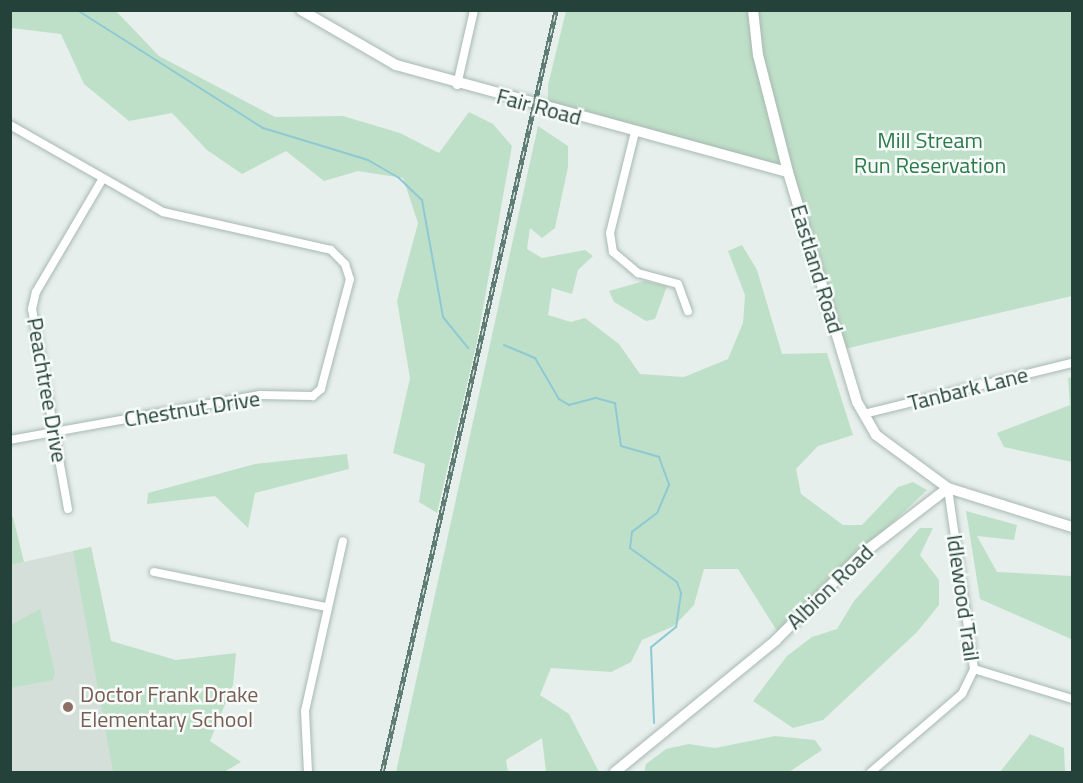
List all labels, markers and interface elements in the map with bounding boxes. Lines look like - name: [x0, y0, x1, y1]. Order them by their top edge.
- street label: Fair Road: [494, 83, 584, 131]
- park label: Mill Stream Run Reservation: [854, 127, 1006, 178]
- street label: Eastland Road: [785, 201, 849, 337]
- street label: Peachtree Drive: [21, 315, 73, 465]
- street label: Tanbark Lane: [905, 361, 1031, 417]
- street label: Chestnut Drive: [122, 385, 262, 433]
- street label: Idlewood Trail: [941, 533, 985, 663]
- street label: Albion Road: [781, 539, 879, 635]
- place label: Doctor Frank Drake Elementary School: [80, 681, 258, 732]
- marker: Doctor Frank Drake Elementary School: [61, 700, 75, 714]

